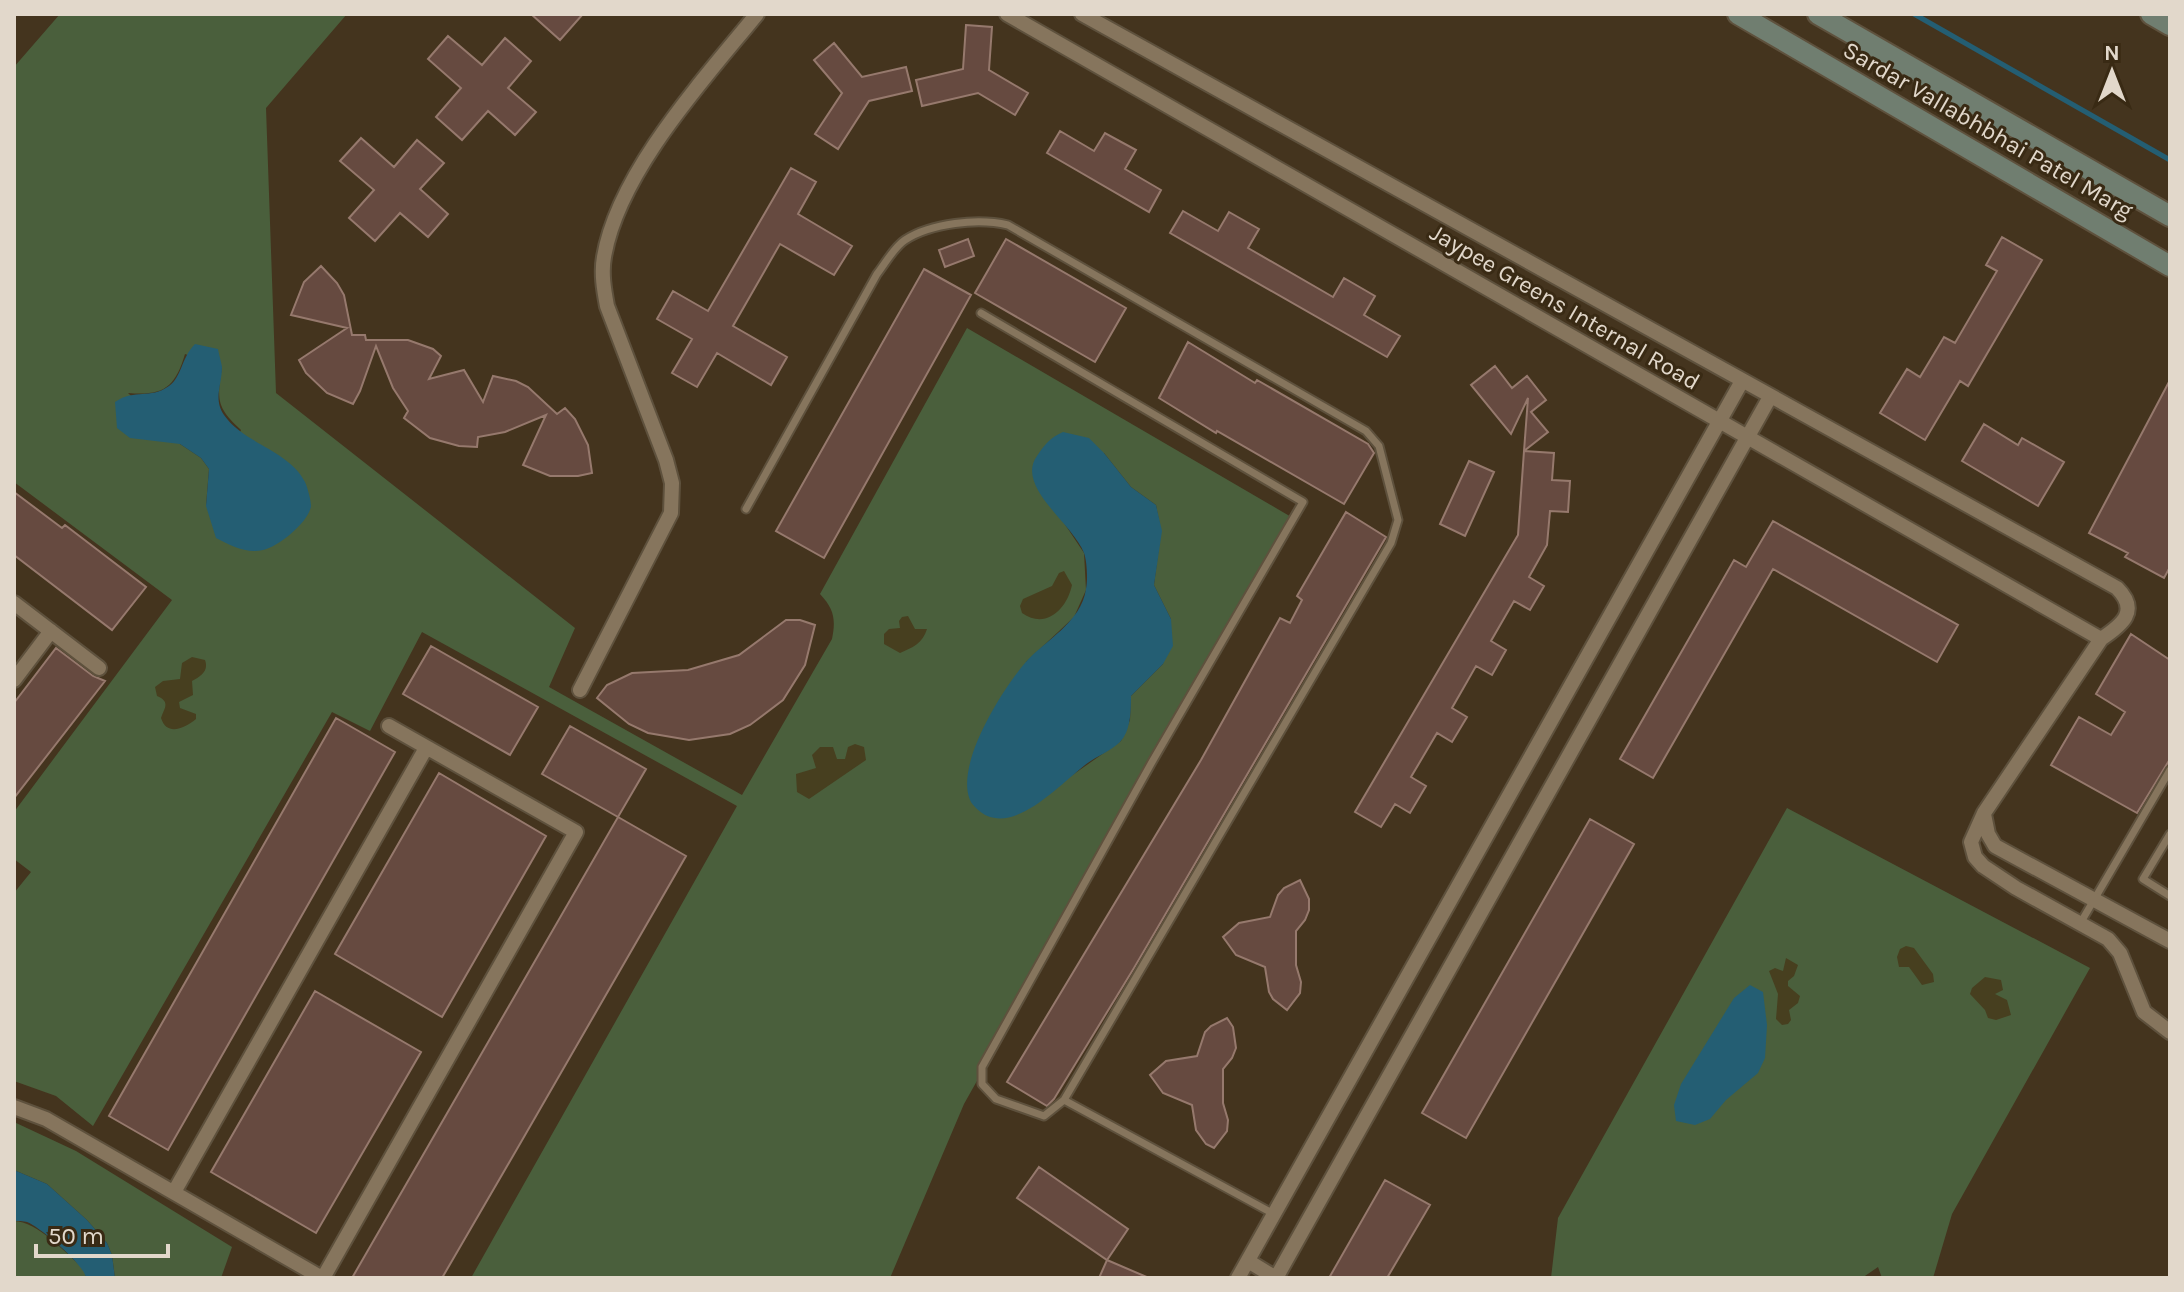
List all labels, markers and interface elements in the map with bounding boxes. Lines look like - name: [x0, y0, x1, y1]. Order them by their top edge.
- north arrow: [2072, 32, 2152, 112]
- street label: Sardar Vallabhbhai Patel Marg: [1838, 35, 2138, 225]
- text: N: [2104, 40, 2120, 66]
- street label: Jaypee Greens Internal Road: [1425, 218, 1705, 396]
- scale bar: [36, 1208, 168, 1258]
- text: 50 m: [48, 1222, 104, 1250]

